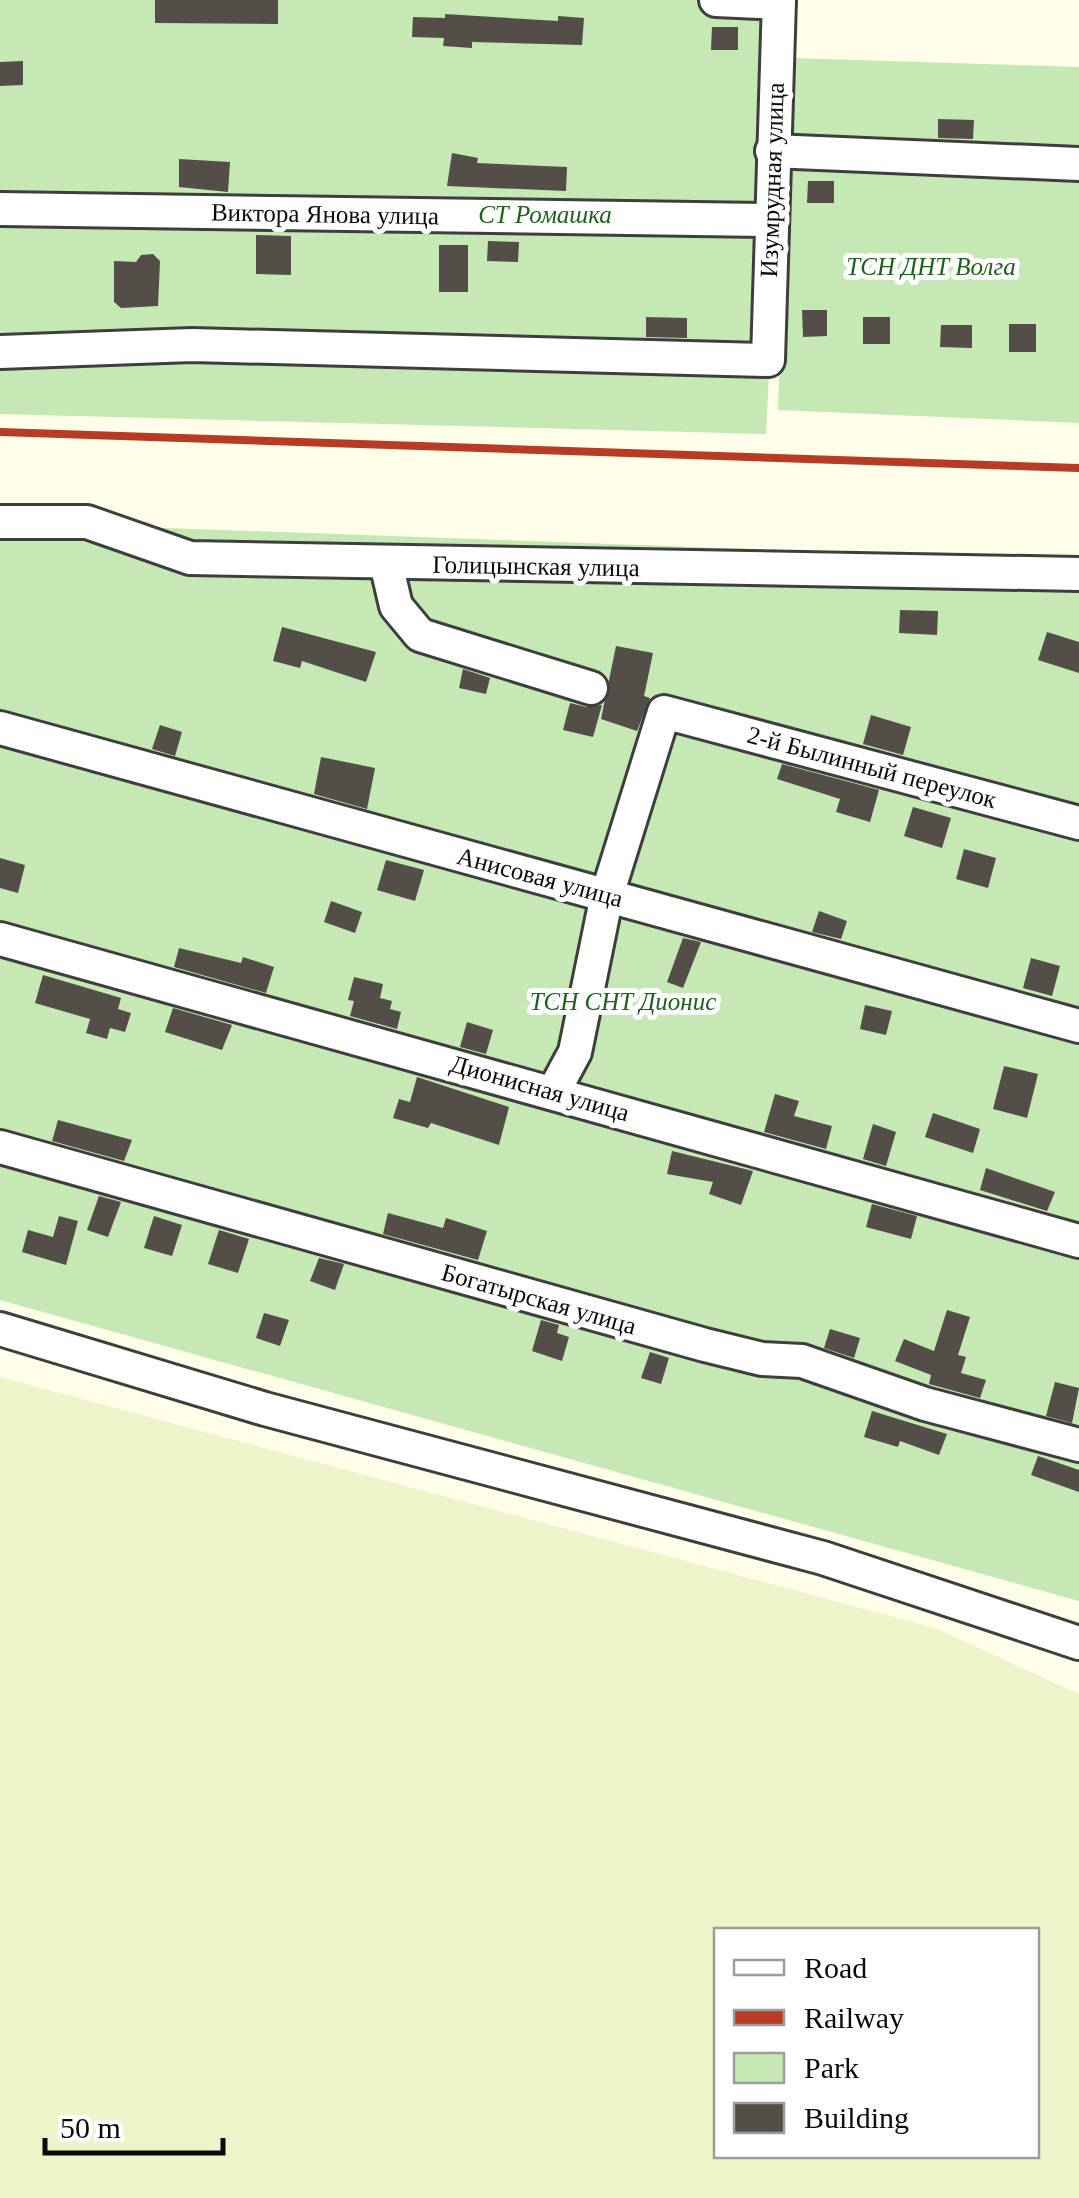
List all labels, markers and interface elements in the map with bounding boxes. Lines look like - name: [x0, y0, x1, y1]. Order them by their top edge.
- street label: Изумрудная улица: [755, 82, 789, 278]
- street label: Виктора Янова улица: [211, 199, 439, 229]
- park label: СТ Ромашка: [478, 201, 612, 228]
- park label: ТСН ДНТ Волга: [846, 253, 1016, 280]
- street label: Голицынская улица: [432, 551, 640, 581]
- street label: 2-й Былинный переулок: [745, 721, 1000, 813]
- street label: Анисовая улица: [454, 842, 626, 912]
- park label: ТСН СНТ Дионис: [530, 988, 716, 1015]
- street label: Дионисная улица: [447, 1050, 633, 1126]
- street label: Богатырская улица: [439, 1258, 639, 1340]
- legend: [714, 1928, 1039, 2158]
- text: Road: [804, 1951, 867, 1984]
- text: Railway: [804, 2001, 904, 2034]
- text: Park: [804, 2051, 859, 2084]
- scale bar: [45, 2093, 222, 2155]
- text: Building: [804, 2101, 909, 2134]
- text: 50 m: [60, 2111, 121, 2144]

